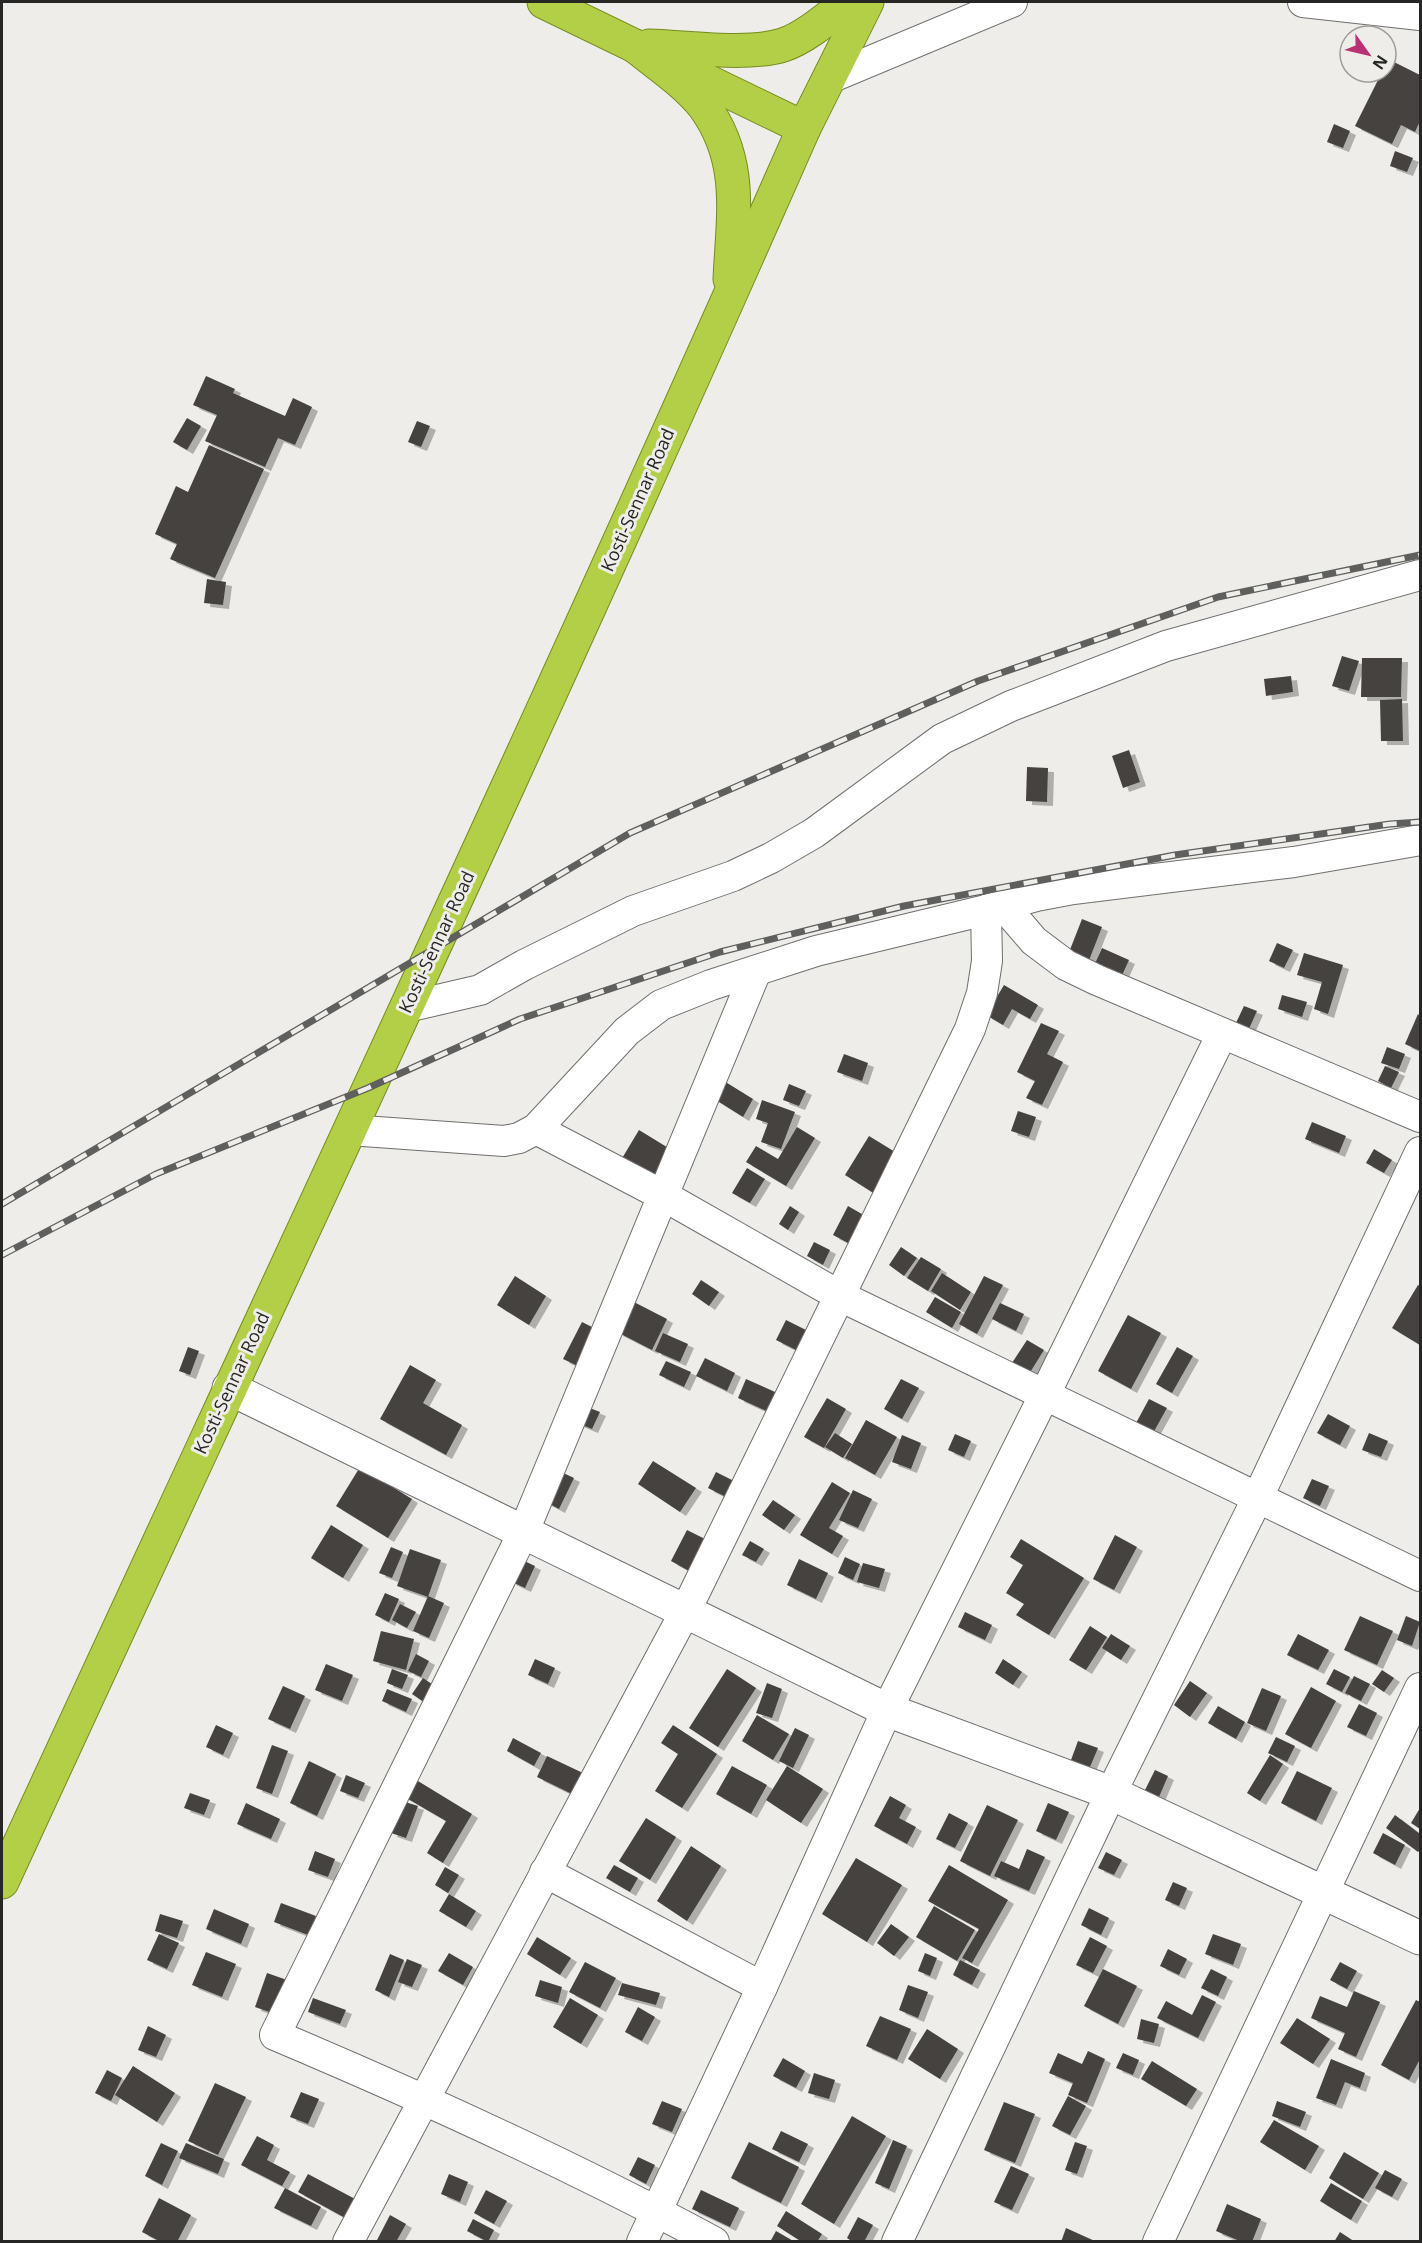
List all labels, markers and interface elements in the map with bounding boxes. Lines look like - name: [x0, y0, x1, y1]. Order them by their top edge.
- north arrow: [1338, 24, 1398, 84]
- text: N: [1368, 51, 1393, 74]
- street label: Kosti-Sennar Road: [595, 424, 679, 575]
- street label: Kosti-Sennar Road: [393, 867, 480, 1017]
- street label: Kosti-Sennar Road: [188, 1308, 275, 1458]

